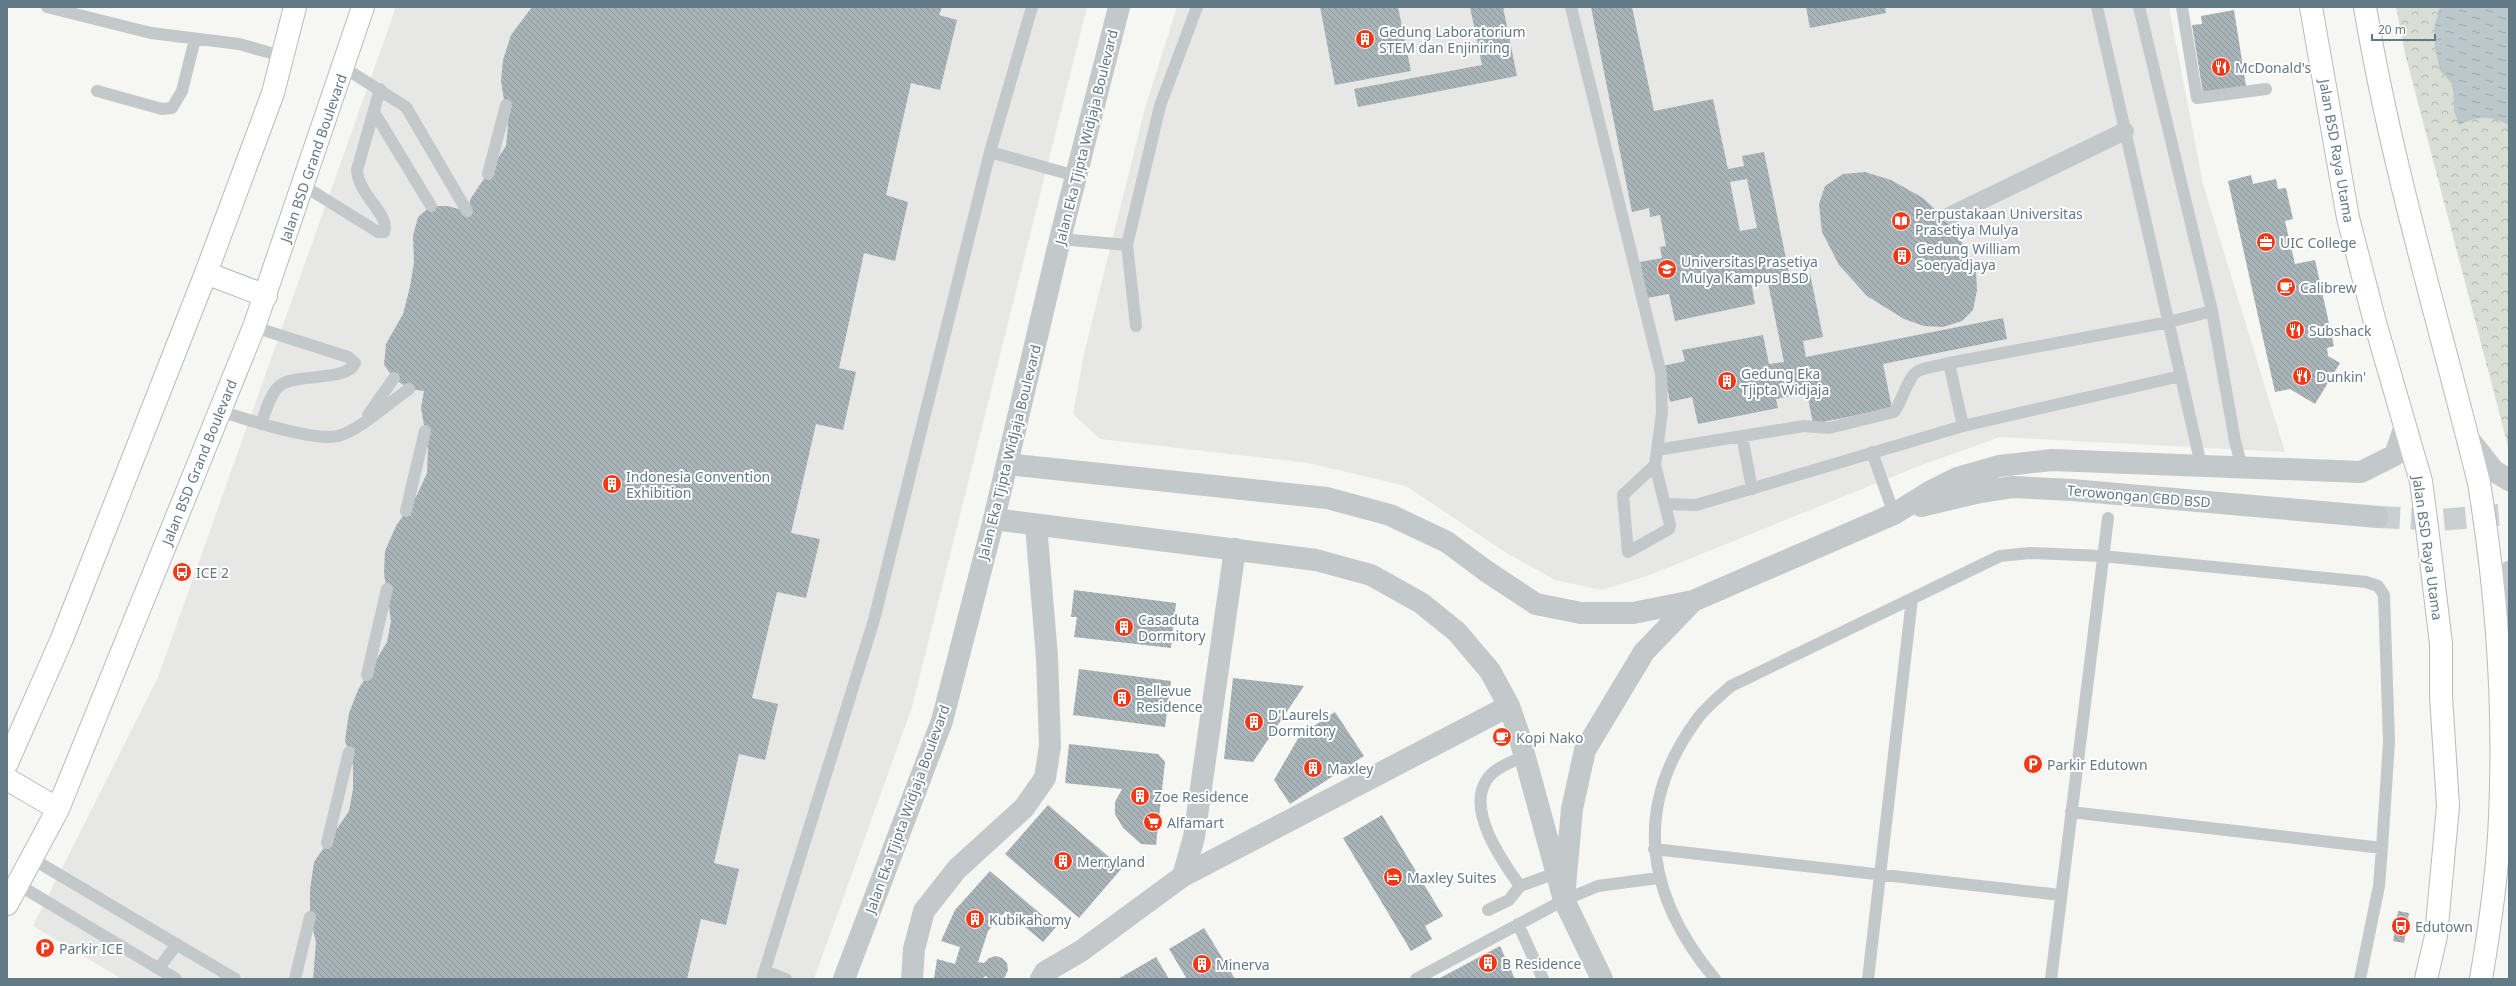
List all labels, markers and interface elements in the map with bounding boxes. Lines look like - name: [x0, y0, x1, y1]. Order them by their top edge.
- scale bar: [2372, 16, 2435, 42]
- text: 20 m: [2378, 21, 2406, 38]
- place label: Gedung Laboratorium STEM dan Enjiniring: [1379, 22, 1526, 57]
- street label: Jalan Eka Tjipta Widjaja Boulevard: [1050, 28, 1122, 248]
- building icon: Gedung Laboratorium STEM dan Enjiniring: [1354, 28, 1376, 50]
- restaurant icon: McDonald's: [2210, 56, 2232, 78]
- place label: McDonald's: [2235, 58, 2312, 77]
- street label: Jalan BSD Grand Boulevard: [275, 71, 351, 247]
- street label: Jalan BSD Raya Utama: [2315, 76, 2359, 224]
- place label: Perpustakaan Universitas Prasetiya Mulya: [1915, 204, 2083, 239]
- library icon: Perpustakaan Universitas Prasetiya Mulya: [1890, 210, 1912, 232]
- office icon: UIC College: [2255, 231, 2277, 253]
- place label: UIC College: [2280, 233, 2357, 252]
- place label: Gedung William Soeryadjaya: [1916, 239, 2021, 274]
- building icon: Gedung William Soeryadjaya: [1891, 245, 1913, 267]
- place label: Universitas Prasetiya Mulya Kampus BSD: [1681, 252, 1818, 287]
- school or university icon: Universitas Prasetiya Mulya Kampus BSD: [1656, 258, 1678, 280]
- cafe icon: Calibrew: [2275, 276, 2297, 298]
- place label: Calibrew: [2300, 278, 2357, 297]
- restaurant icon: Subshack: [2284, 319, 2306, 341]
- place label: Subshack: [2309, 321, 2372, 340]
- street label: Jalan Eka Tjipta Widjaja Boulevard: [973, 343, 1045, 563]
- place label: Gedung Eka Tjipta Widjaja: [1741, 364, 1829, 399]
- restaurant icon: Dunkin': [2291, 365, 2313, 387]
- place label: Dunkin': [2316, 367, 2366, 386]
- building icon: Gedung Eka Tjipta Widjaja: [1716, 370, 1738, 392]
- street label: Jalan BSD Grand Boulevard: [156, 376, 241, 549]
- place label: Indonesia Convention Exhibition: [626, 467, 770, 502]
- building icon: Indonesia Convention Exhibition: [601, 473, 623, 495]
- street label: Jalan BSD Raya Utama: [2408, 473, 2448, 621]
- street label: Terowongan CBD BSD: [2066, 480, 2212, 512]
- bus stop icon: ICE 2: [171, 561, 193, 583]
- place label: ICE 2: [196, 563, 229, 582]
- place label: Casaduta Dormitory: [1138, 610, 1206, 645]
- building icon: Casaduta Dormitory: [1113, 616, 1135, 638]
- place label: Bellevue Residence: [1136, 681, 1203, 716]
- building icon: Bellevue Residence: [1111, 687, 1133, 709]
- street label: Jalan Eka Tjipta Widjaja Boulevard: [860, 702, 954, 918]
- place label: D'Laurels Dormitory: [1268, 705, 1336, 740]
- building icon: D'Laurels Dormitory: [1243, 711, 1265, 733]
- cafe icon: Kopi Nako: [1491, 726, 1513, 748]
- place label: Kopi Nako: [1516, 728, 1583, 747]
- parking icon: Parkir Edutown: [2022, 753, 2044, 775]
- place label: Parkir Edutown: [2047, 755, 2148, 774]
- building icon: Maxley: [1302, 757, 1324, 779]
- place label: Maxley: [1327, 759, 1374, 778]
- building icon: Zoe Residence: [1129, 785, 1151, 807]
- place label: Zoe Residence: [1154, 787, 1249, 806]
- supermarket icon: Alfamart: [1142, 811, 1164, 833]
- place label: Alfamart: [1167, 813, 1224, 832]
- building icon: Merryland: [1052, 850, 1074, 872]
- place label: Merryland: [1077, 852, 1145, 871]
- hotel icon: Maxley Suites: [1382, 866, 1404, 888]
- place label: Maxley Suites: [1407, 868, 1497, 887]
- building icon: Kubikahomy: [964, 908, 986, 930]
- place label: Kubikahomy: [989, 910, 1072, 929]
- bus stop icon: Edutown: [2390, 915, 2412, 937]
- place label: Edutown: [2415, 917, 2473, 936]
- parking icon: Parkir ICE: [34, 937, 56, 959]
- place label: Parkir ICE: [59, 939, 123, 958]
- building icon: B Residence: [1477, 952, 1499, 974]
- building icon: Minerva: [1191, 953, 1213, 975]
- place label: B Residence: [1502, 954, 1582, 973]
- place label: Minerva: [1216, 955, 1270, 974]

